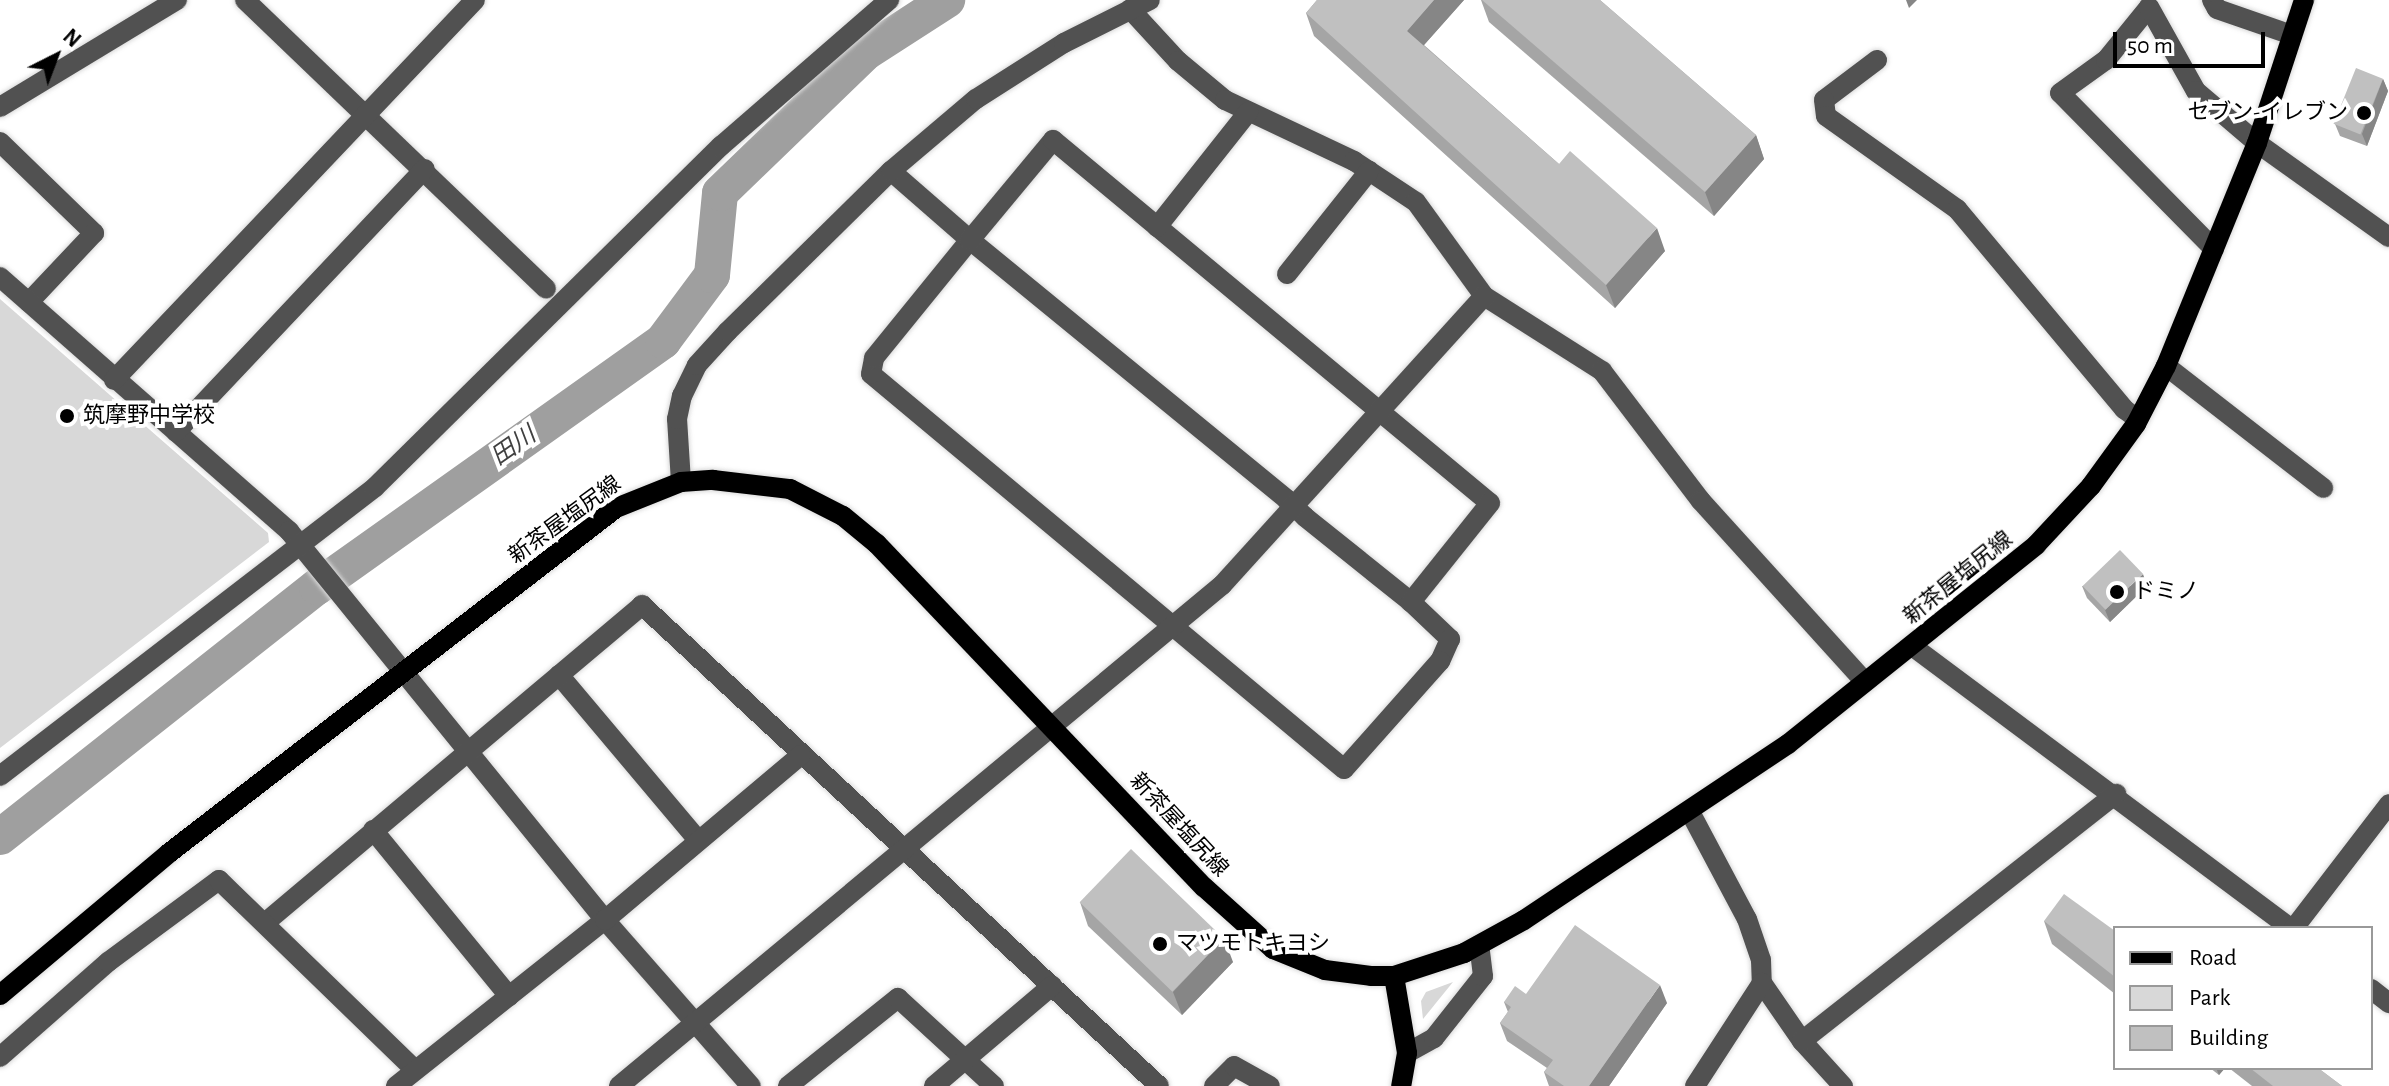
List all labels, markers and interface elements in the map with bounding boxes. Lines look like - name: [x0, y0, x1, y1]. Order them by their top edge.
- north arrow: [16, 16, 96, 96]
- scale bar: [2117, 16, 2269, 66]
- text: N: [59, 25, 85, 51]
- text: 50 m: [2127, 34, 2173, 58]
- place label: セブン-イレブン: [2187, 100, 2348, 126]
- marker: セブン-イレブン: [2355, 104, 2373, 122]
- place label: 筑摩野中学校: [83, 403, 215, 429]
- marker: 筑摩野中学校: [58, 407, 76, 425]
- water label: 田川: [486, 421, 542, 473]
- street label: 新茶屋塩尻線: [504, 471, 626, 569]
- street label: 新茶屋塩尻線: [1898, 526, 2018, 630]
- place label: ドミノ: [2133, 579, 2199, 605]
- marker: ドミノ: [2108, 583, 2126, 601]
- street label: 新茶屋塩尻線: [1124, 768, 1234, 882]
- legend: [2113, 926, 2373, 1070]
- place label: マツモトキヨシ: [1176, 931, 1330, 957]
- marker: マツモトキヨシ: [1151, 935, 1169, 953]
- text: Road: [2189, 946, 2237, 970]
- text: Park: [2189, 986, 2230, 1010]
- text: Building: [2189, 1026, 2268, 1050]

